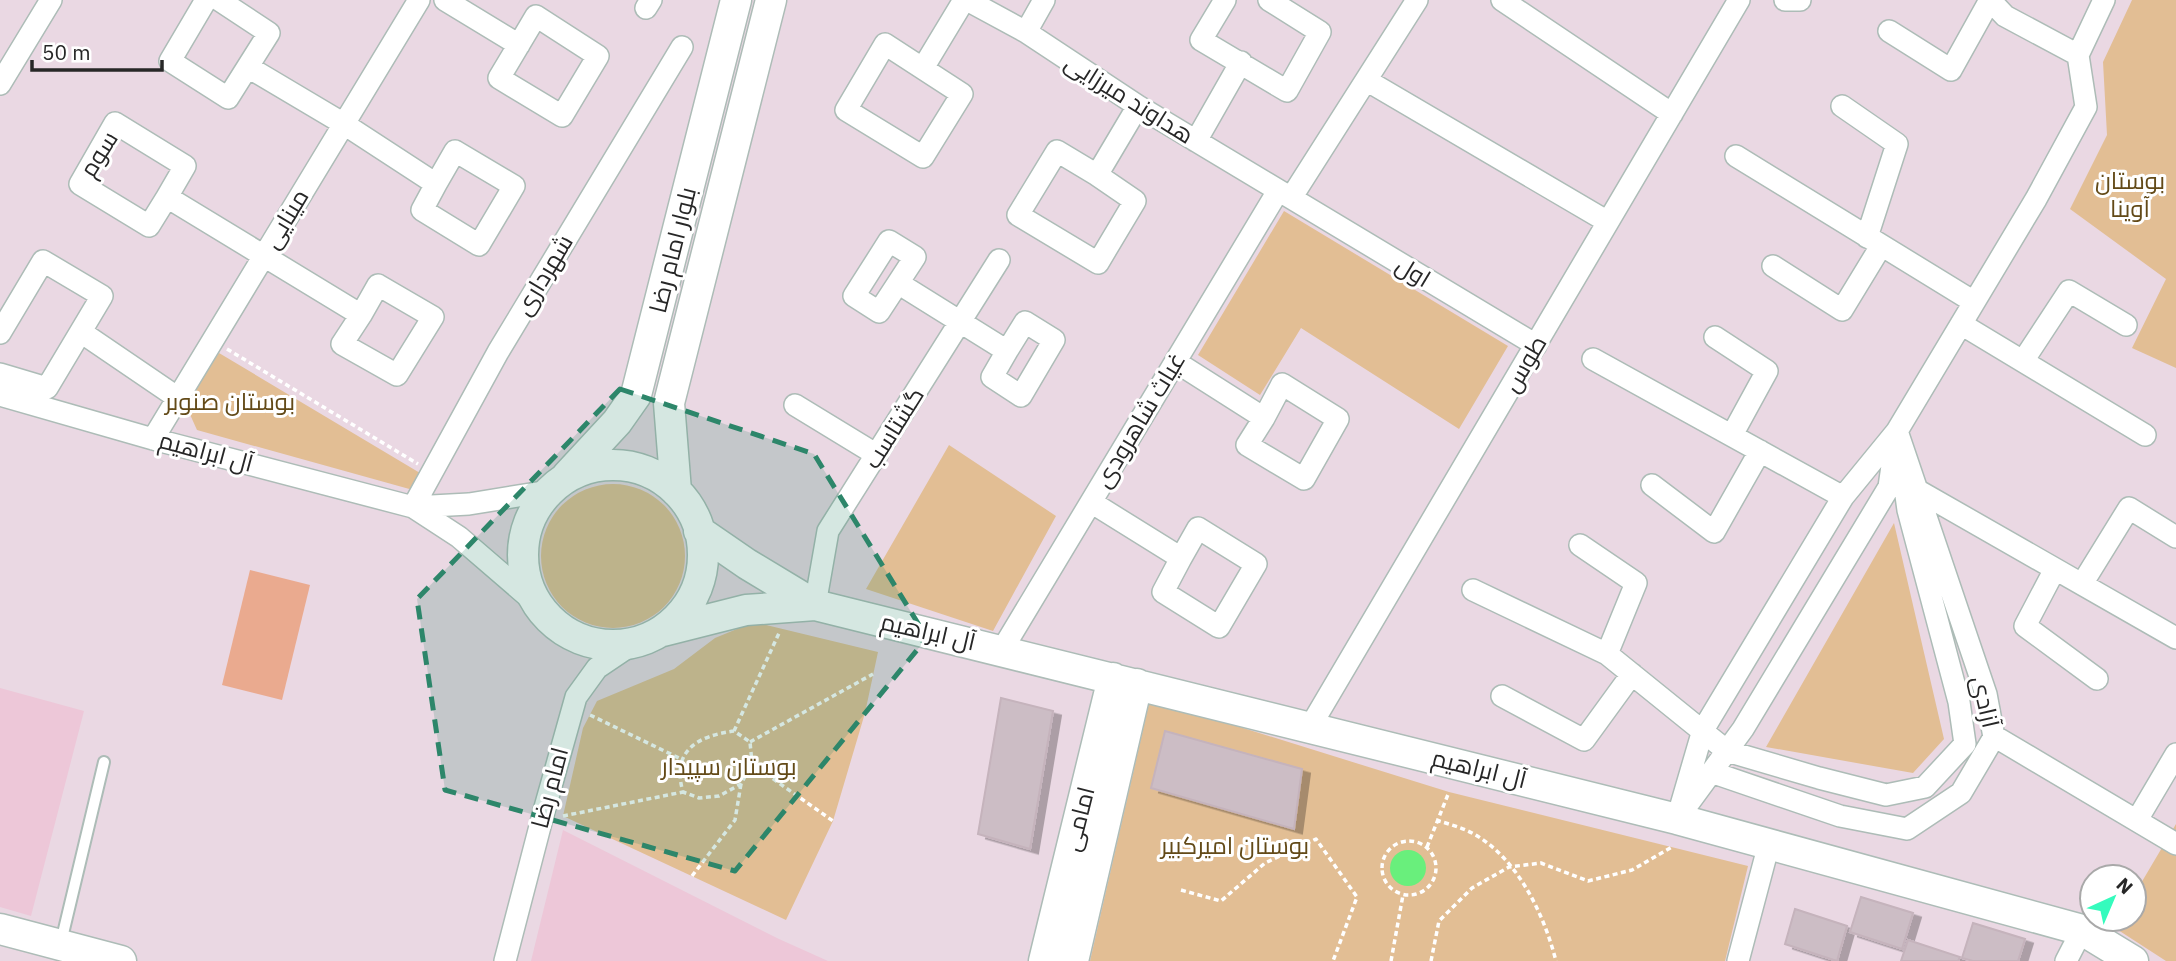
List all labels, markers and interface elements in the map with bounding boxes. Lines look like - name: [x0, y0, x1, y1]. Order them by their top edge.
- scale bar: [32, 28, 161, 72]
- text: 50 m: [42, 38, 91, 66]
- street label: هداوند میرزایی: [1059, 46, 1200, 151]
- street label: سوم: [72, 124, 125, 183]
- park label: بوستان آوینا: [2095, 164, 2165, 224]
- street label: مینایی: [255, 183, 315, 254]
- street label: بلوار امام رضا: [641, 183, 704, 316]
- street label: شهرداری: [507, 228, 580, 321]
- street label: اول: [1390, 248, 1437, 294]
- street label: طوس: [1495, 329, 1554, 398]
- street label: غیاث شاهرودی: [1086, 346, 1192, 493]
- street label: گشتاسب: [856, 381, 931, 474]
- park label: بوستان صنوبر: [163, 385, 295, 417]
- street label: آل ابراهیم: [155, 423, 258, 480]
- street label: آل ابراهیم: [877, 605, 979, 659]
- street label: آزادی: [1964, 673, 2008, 731]
- street label: آل ابراهیم: [1428, 741, 1531, 796]
- street label: امام رضا: [523, 744, 576, 832]
- park label: بوستان سپیدار: [659, 750, 797, 782]
- street label: امامی: [1055, 783, 1101, 854]
- park label: بوستان امیرکبیر: [1159, 829, 1309, 861]
- north arrow: [2078, 863, 2148, 933]
- text: N: [2112, 872, 2138, 899]

